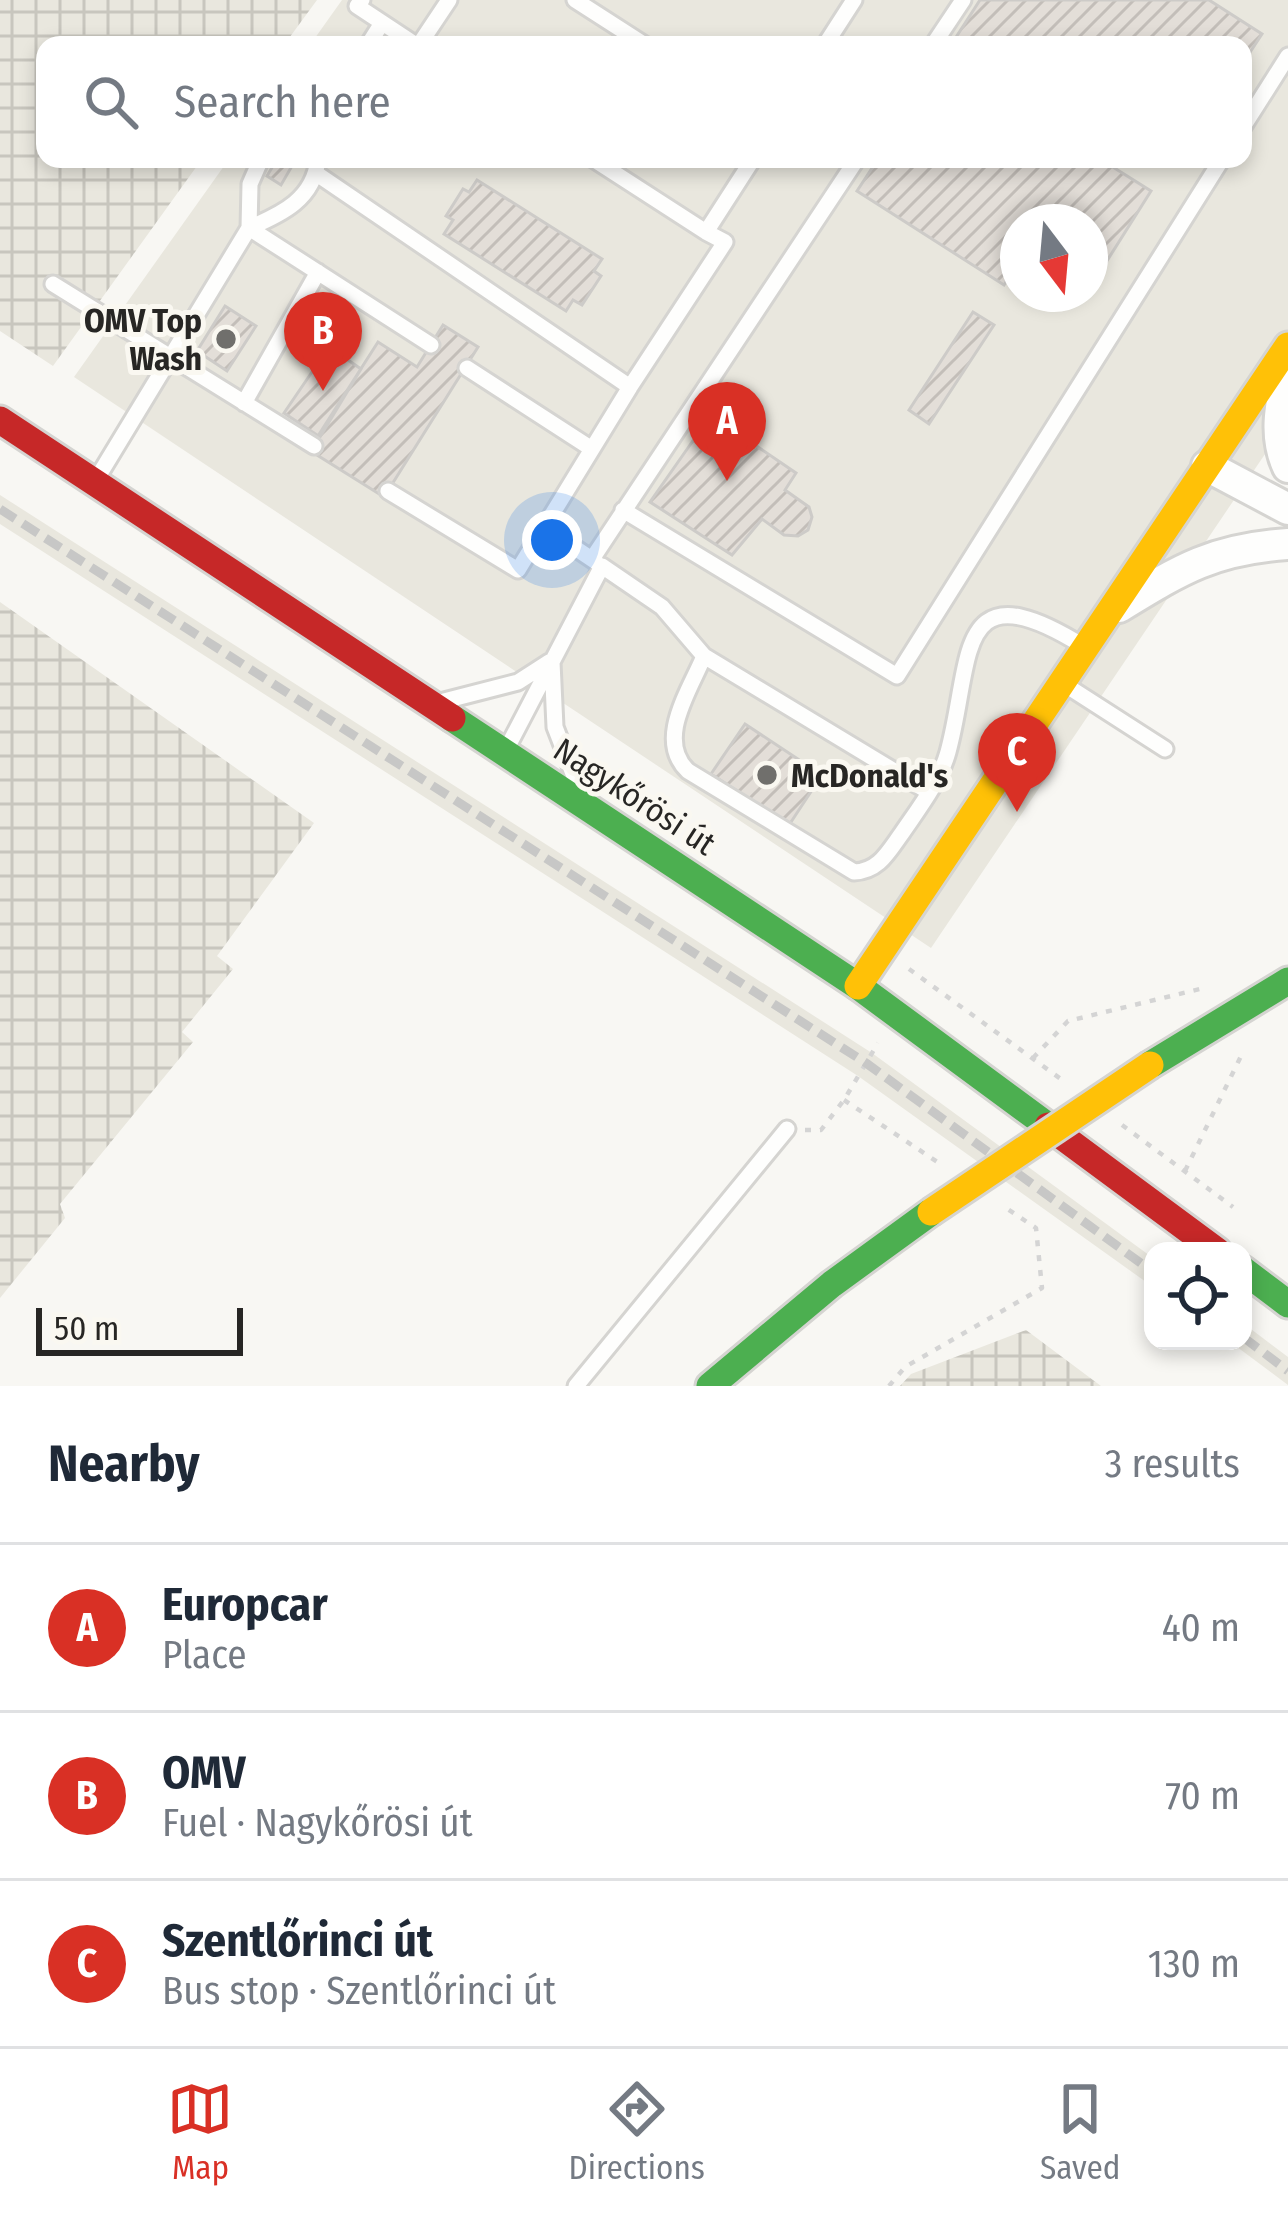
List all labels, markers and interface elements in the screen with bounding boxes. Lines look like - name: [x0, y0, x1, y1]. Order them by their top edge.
- search box: [36, 36, 1252, 168]
- icon: search: [78, 69, 144, 135]
- text: Search here: [174, 75, 391, 129]
- north arrow: [1000, 204, 1108, 312]
- pin: B: [284, 292, 362, 391]
- place label: OMV Top Wash: [84, 301, 202, 379]
- marker: OMV Top Wash: [213, 326, 239, 352]
- pin: A: [688, 382, 766, 481]
- your location: [522, 510, 582, 570]
- pin: C: [978, 713, 1056, 812]
- street label: Nagykőrösi út: [546, 730, 723, 864]
- place label: McDonald's: [791, 756, 948, 796]
- marker: McDonald's: [754, 762, 780, 788]
- map controls: [1144, 1242, 1252, 1350]
- button: locate: [1144, 1242, 1252, 1350]
- scale bar: [36, 1302, 243, 1355]
- text: 50 m: [54, 1309, 119, 1349]
- text: Nearby: [48, 1433, 200, 1495]
- text: 3 results: [1105, 1441, 1240, 1487]
- text: Europcar: [162, 1578, 328, 1632]
- text: A: [76, 1605, 98, 1651]
- text: 40 m: [1162, 1605, 1240, 1651]
- text: Place: [162, 1632, 246, 1678]
- text: OMV: [162, 1746, 246, 1800]
- text: B: [76, 1773, 98, 1819]
- text: 70 m: [1165, 1773, 1240, 1819]
- text: Fuel · Nagykőrösi út: [162, 1800, 472, 1846]
- text: Szentlőrinci út: [162, 1914, 433, 1968]
- text: C: [77, 1941, 97, 1987]
- text: 130 m: [1148, 1941, 1240, 1987]
- text: Bus stop · Szentlőrinci út: [162, 1968, 556, 2014]
- tab: Map: [167, 2076, 233, 2188]
- tab: Directions: [568, 2076, 705, 2188]
- tab: Saved: [1040, 2076, 1120, 2188]

